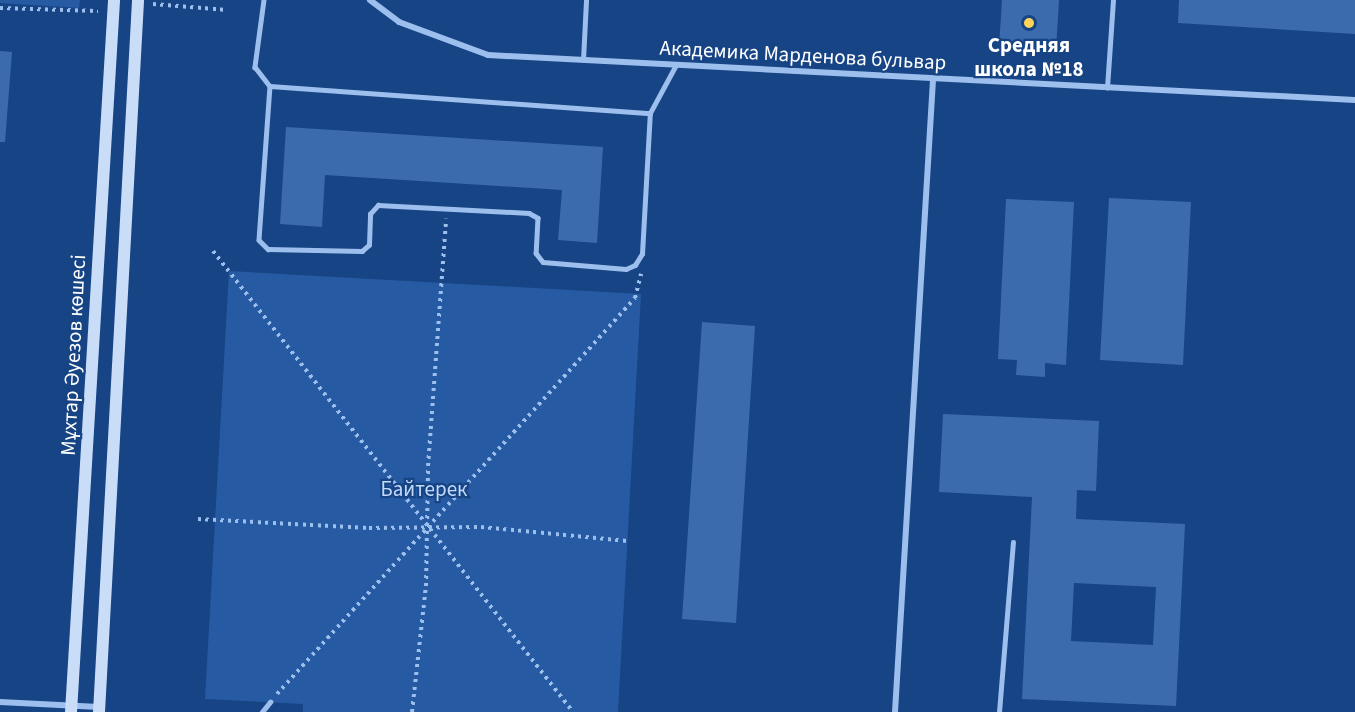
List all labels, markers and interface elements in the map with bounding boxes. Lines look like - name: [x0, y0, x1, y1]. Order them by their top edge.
- marker: Средняя школа №18: [1022, 16, 1036, 30]
- place label: Средняя школа №18: [974, 32, 1084, 82]
- street label: Академика Марденова бульвар: [659, 35, 947, 75]
- street label: Мұхтар Әуезов көшесі: [55, 254, 91, 456]
- park label: Байтерек: [381, 476, 467, 502]

